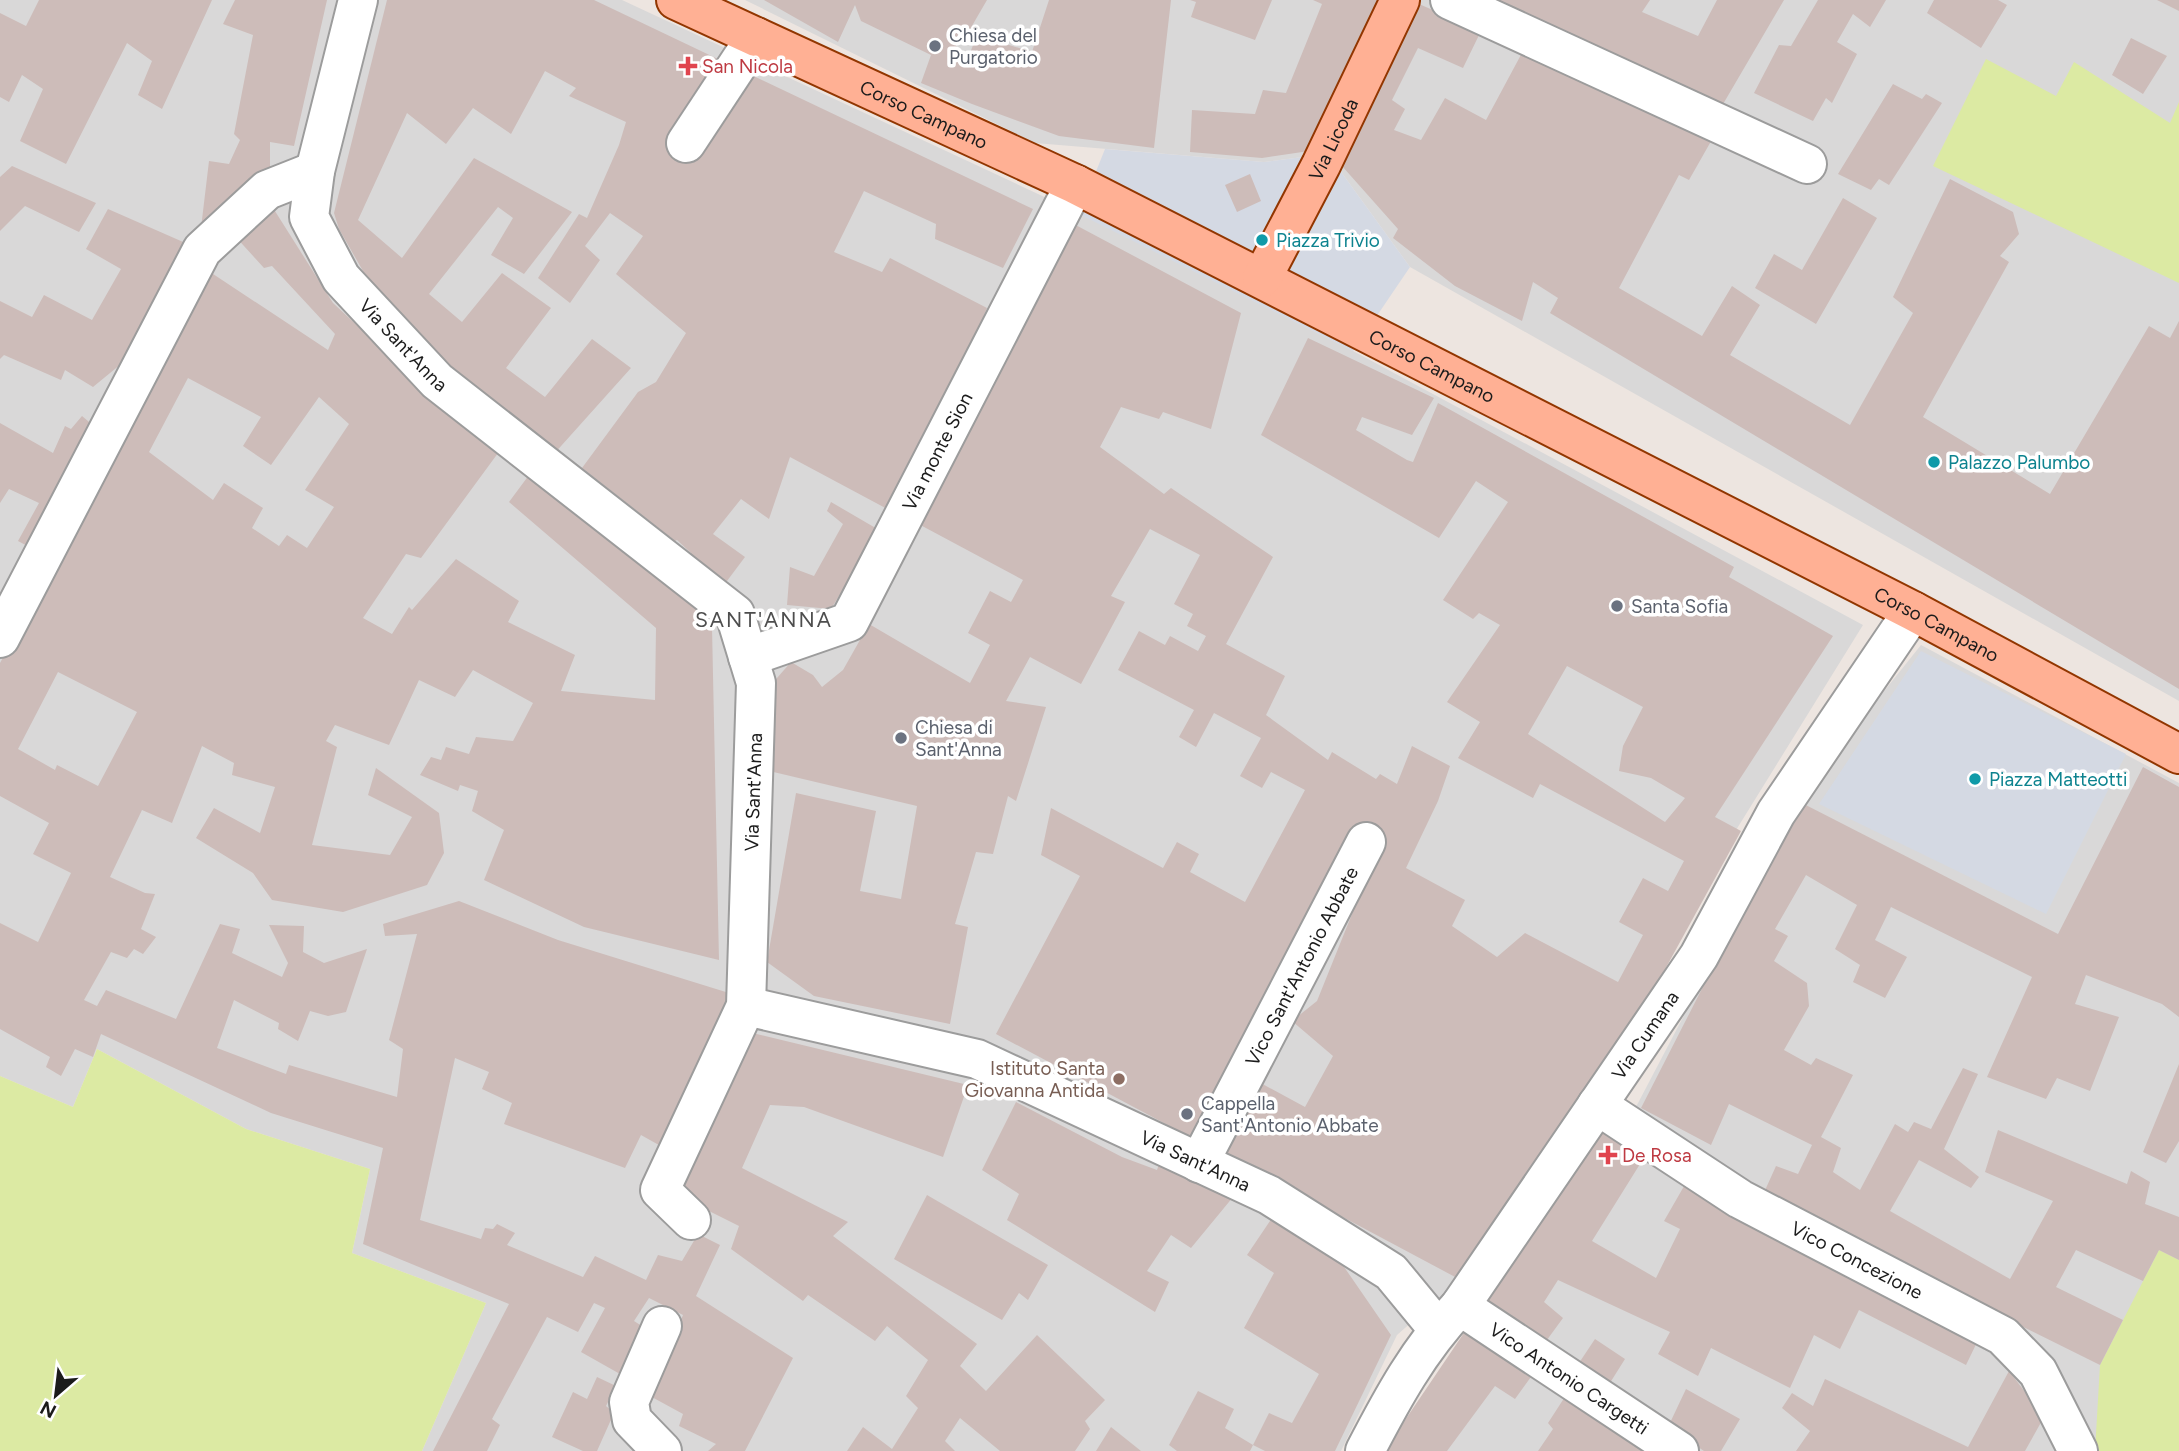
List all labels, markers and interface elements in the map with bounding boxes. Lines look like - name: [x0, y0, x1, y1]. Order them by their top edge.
- place label: Chiesa del Purgatorio: [949, 24, 1038, 69]
- marker: Chiesa del Purgatorio: [927, 38, 943, 54]
- place label: San Nicola: [702, 55, 793, 78]
- marker: San Nicola: [680, 58, 696, 74]
- street label: Corso Campano: [856, 75, 991, 154]
- street label: Via Licoda: [1304, 95, 1363, 184]
- place label: Piazza Trivio: [1276, 229, 1380, 252]
- marker: Piazza Trivio: [1254, 232, 1270, 248]
- street label: Via Sant'Anna: [354, 294, 452, 397]
- street label: Corso Campano: [1365, 325, 1498, 408]
- street label: Via monte Sion: [898, 389, 978, 514]
- place label: Palazzo Palumbo: [1948, 451, 2090, 474]
- marker: Palazzo Palumbo: [1926, 454, 1942, 470]
- street label: Corso Campano: [1870, 582, 2003, 667]
- place label: Santa Sofia: [1631, 595, 1728, 618]
- marker: Santa Sofia: [1609, 598, 1625, 614]
- district label: SANT'ANNA: [695, 607, 833, 632]
- place label: Chiesa di Sant'Anna: [915, 716, 1002, 761]
- marker: Chiesa di Sant'Anna: [893, 730, 909, 746]
- street label: Via Sant'Anna: [740, 732, 767, 852]
- place label: Piazza Matteotti: [1989, 768, 2127, 791]
- marker: Piazza Matteotti: [1967, 771, 1983, 787]
- street label: Vico Sant'Antonio Abbate: [1241, 863, 1363, 1070]
- street label: Via Cumana: [1607, 987, 1684, 1084]
- place label: Istituto Santa Giovanna Antida: [965, 1057, 1105, 1102]
- marker: Istituto Santa Giovanna Antida: [1111, 1071, 1127, 1087]
- place label: Cappella Sant'Antonio Abbate: [1201, 1092, 1379, 1137]
- marker: Cappella Sant'Antonio Abbate: [1179, 1106, 1195, 1122]
- street label: Via Sant'Anna: [1137, 1126, 1254, 1197]
- place label: De Rosa: [1622, 1144, 1692, 1167]
- marker: De Rosa: [1600, 1147, 1616, 1163]
- street label: Vico Concezione: [1787, 1217, 1927, 1304]
- street label: Vico Antonio Cargetti: [1485, 1318, 1653, 1440]
- north arrow: [21, 1360, 91, 1430]
- text: N: [36, 1396, 60, 1423]

